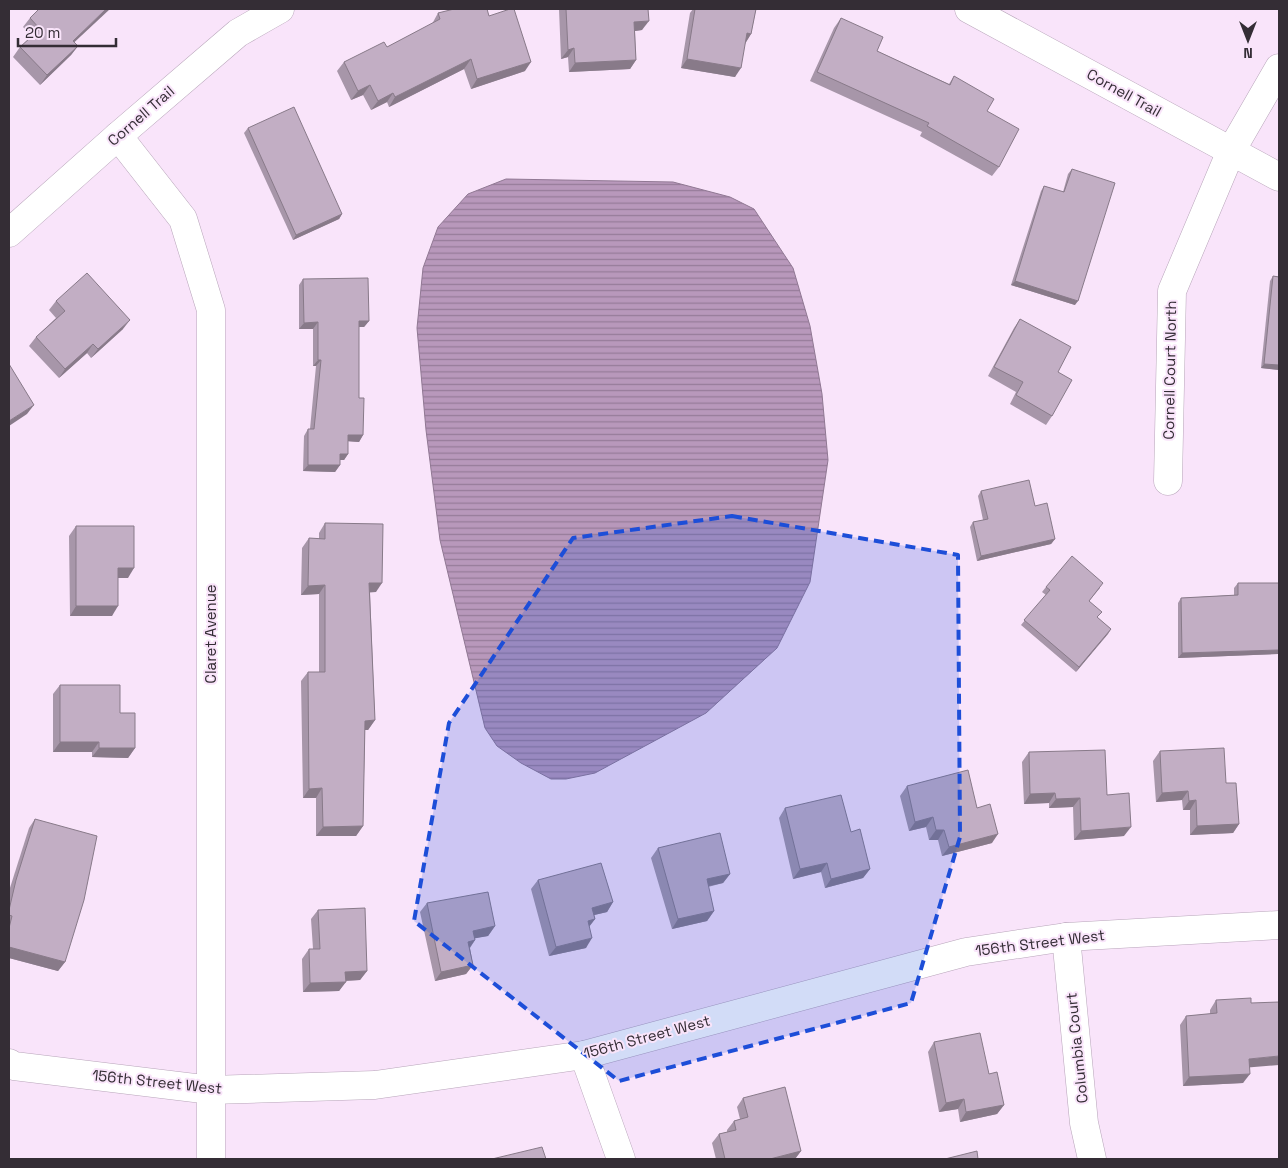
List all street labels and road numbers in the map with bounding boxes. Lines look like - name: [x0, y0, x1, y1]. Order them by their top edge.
- street label: Cornell Trail: [1084, 64, 1165, 121]
- street label: Cornell Trail: [103, 81, 178, 150]
- street label: Cornell Court North: [1159, 300, 1180, 440]
- street label: Claret Avenue: [201, 584, 220, 684]
- street label: 156th Street West: [974, 925, 1106, 960]
- street label: Columbia Court: [1061, 992, 1092, 1104]
- street label: 156th Street West: [581, 1010, 712, 1063]
- street label: 156th Street West: [91, 1065, 223, 1098]

